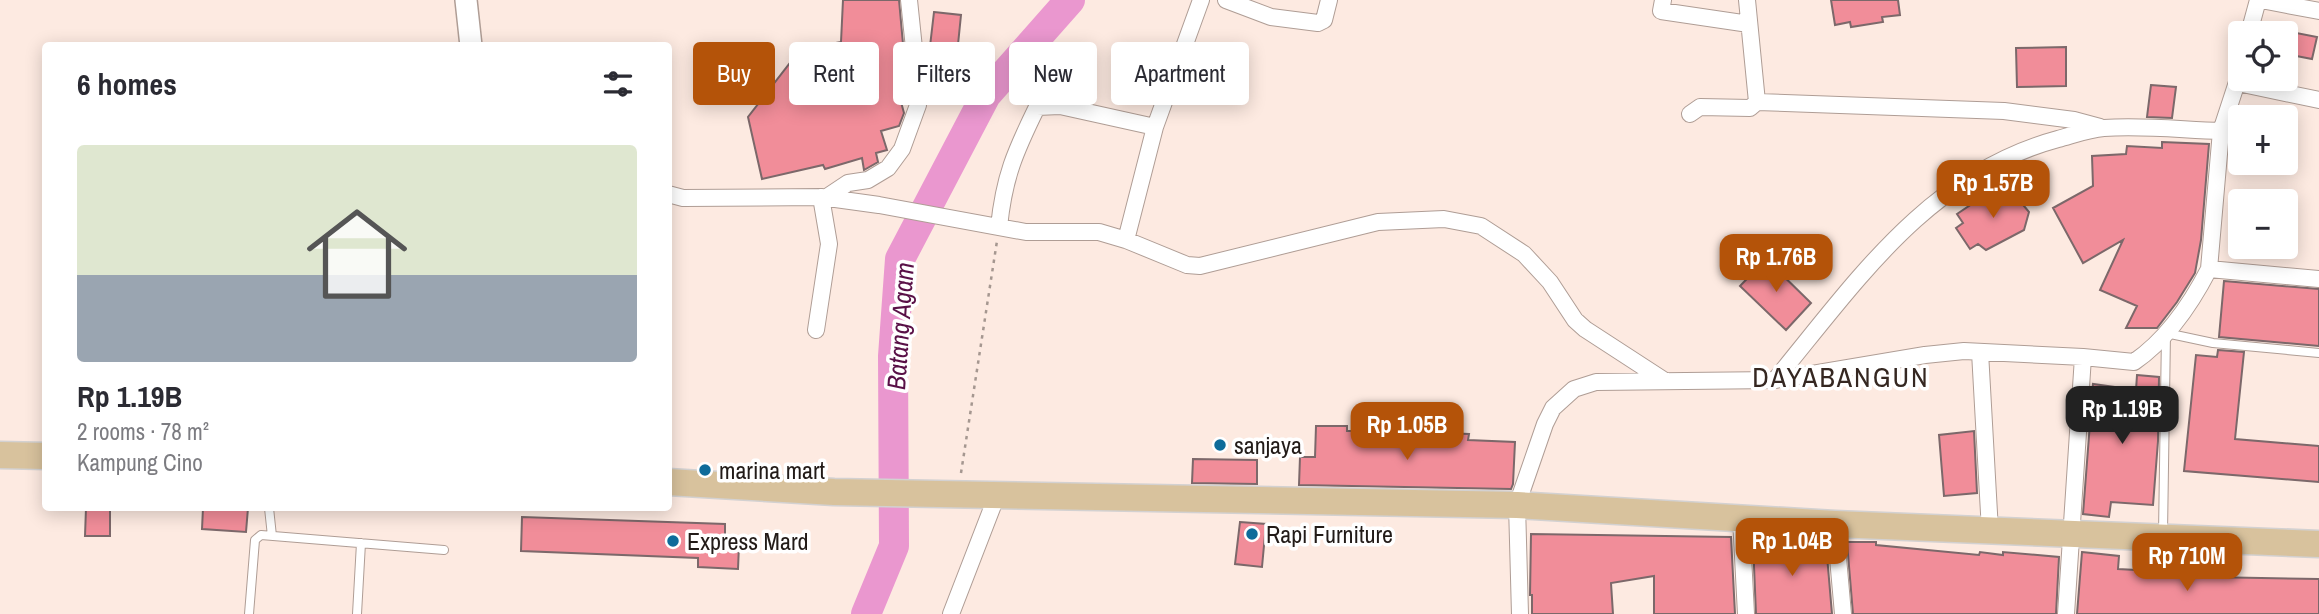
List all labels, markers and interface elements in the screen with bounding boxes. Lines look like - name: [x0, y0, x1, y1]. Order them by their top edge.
- map controls: [2228, 21, 2298, 259]
- button: locate: [2228, 21, 2298, 91]
- chip: Buy: [693, 42, 775, 105]
- chip: Rent: [789, 42, 879, 105]
- chip: Filters: [893, 42, 995, 105]
- chip: New: [1009, 42, 1097, 105]
- chip: Apartment: [1111, 42, 1249, 105]
- text: 6 homes: [77, 64, 177, 104]
- icon: filters: [599, 65, 637, 103]
- button: +: [2228, 105, 2298, 175]
- pin: Rp 1.57B: [1921, 160, 2065, 220]
- text: Rp 1.57B: [1953, 167, 2033, 198]
- button: −: [2228, 189, 2298, 259]
- icon: home: [294, 191, 420, 317]
- pin: Rp 1.76B: [1704, 234, 1848, 294]
- text: Rp 1.76B: [1736, 241, 1816, 272]
- water label: Batang Agam: [878, 261, 922, 391]
- district label: DAYABANGUN: [1752, 358, 1930, 396]
- text: Rp 1.19B: [77, 376, 182, 416]
- pin: Rp 1.19B: [2050, 386, 2194, 446]
- text: Rp 1.19B: [2082, 393, 2162, 424]
- pin: Rp 1.05B: [1335, 402, 1479, 462]
- text: Rp 1.05B: [1367, 409, 1447, 440]
- text: 2 rooms · 78 m²: [77, 416, 209, 447]
- place label: sanjaya: [1234, 429, 1302, 461]
- marker: sanjaya: [1212, 437, 1228, 453]
- text: Kampung Cino: [77, 447, 203, 478]
- place label: marina mart: [719, 454, 826, 486]
- marker: marina mart: [697, 462, 713, 478]
- place label: Rapi Furniture: [1266, 518, 1393, 550]
- pin: Rp 1.04B: [1720, 518, 1864, 578]
- place label: Express Mard: [687, 525, 808, 557]
- text: Rp 1.04B: [1752, 525, 1832, 556]
- marker: Rapi Furniture: [1244, 526, 1260, 542]
- marker: Express Mard: [665, 533, 681, 549]
- pin: Rp 710M: [2122, 534, 2252, 593]
- text: Rp 710M: [2148, 540, 2226, 571]

